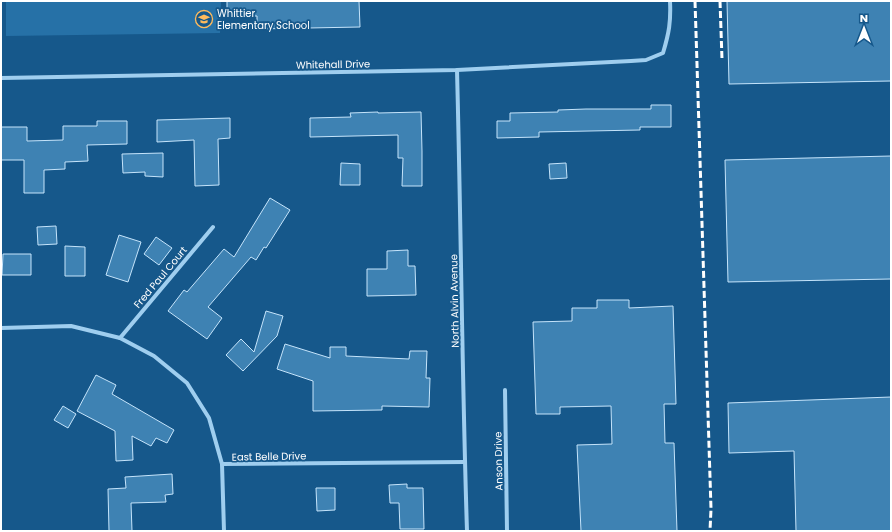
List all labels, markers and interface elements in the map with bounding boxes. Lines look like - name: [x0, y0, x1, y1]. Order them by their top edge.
- place label: Whittier Elementary School: [217, 6, 310, 33]
- north arrow: [844, 8, 884, 48]
- school or university icon: Whittier Elementary School: [194, 9, 214, 29]
- text: N: [860, 10, 868, 26]
- street label: Whitehall Drive: [296, 56, 370, 73]
- street label: Fred Paul Court: [130, 243, 191, 311]
- street label: North Alvin Avenue: [446, 254, 463, 348]
- street label: Anson Drive: [490, 431, 507, 491]
- street label: East Belle Drive: [232, 448, 306, 465]

